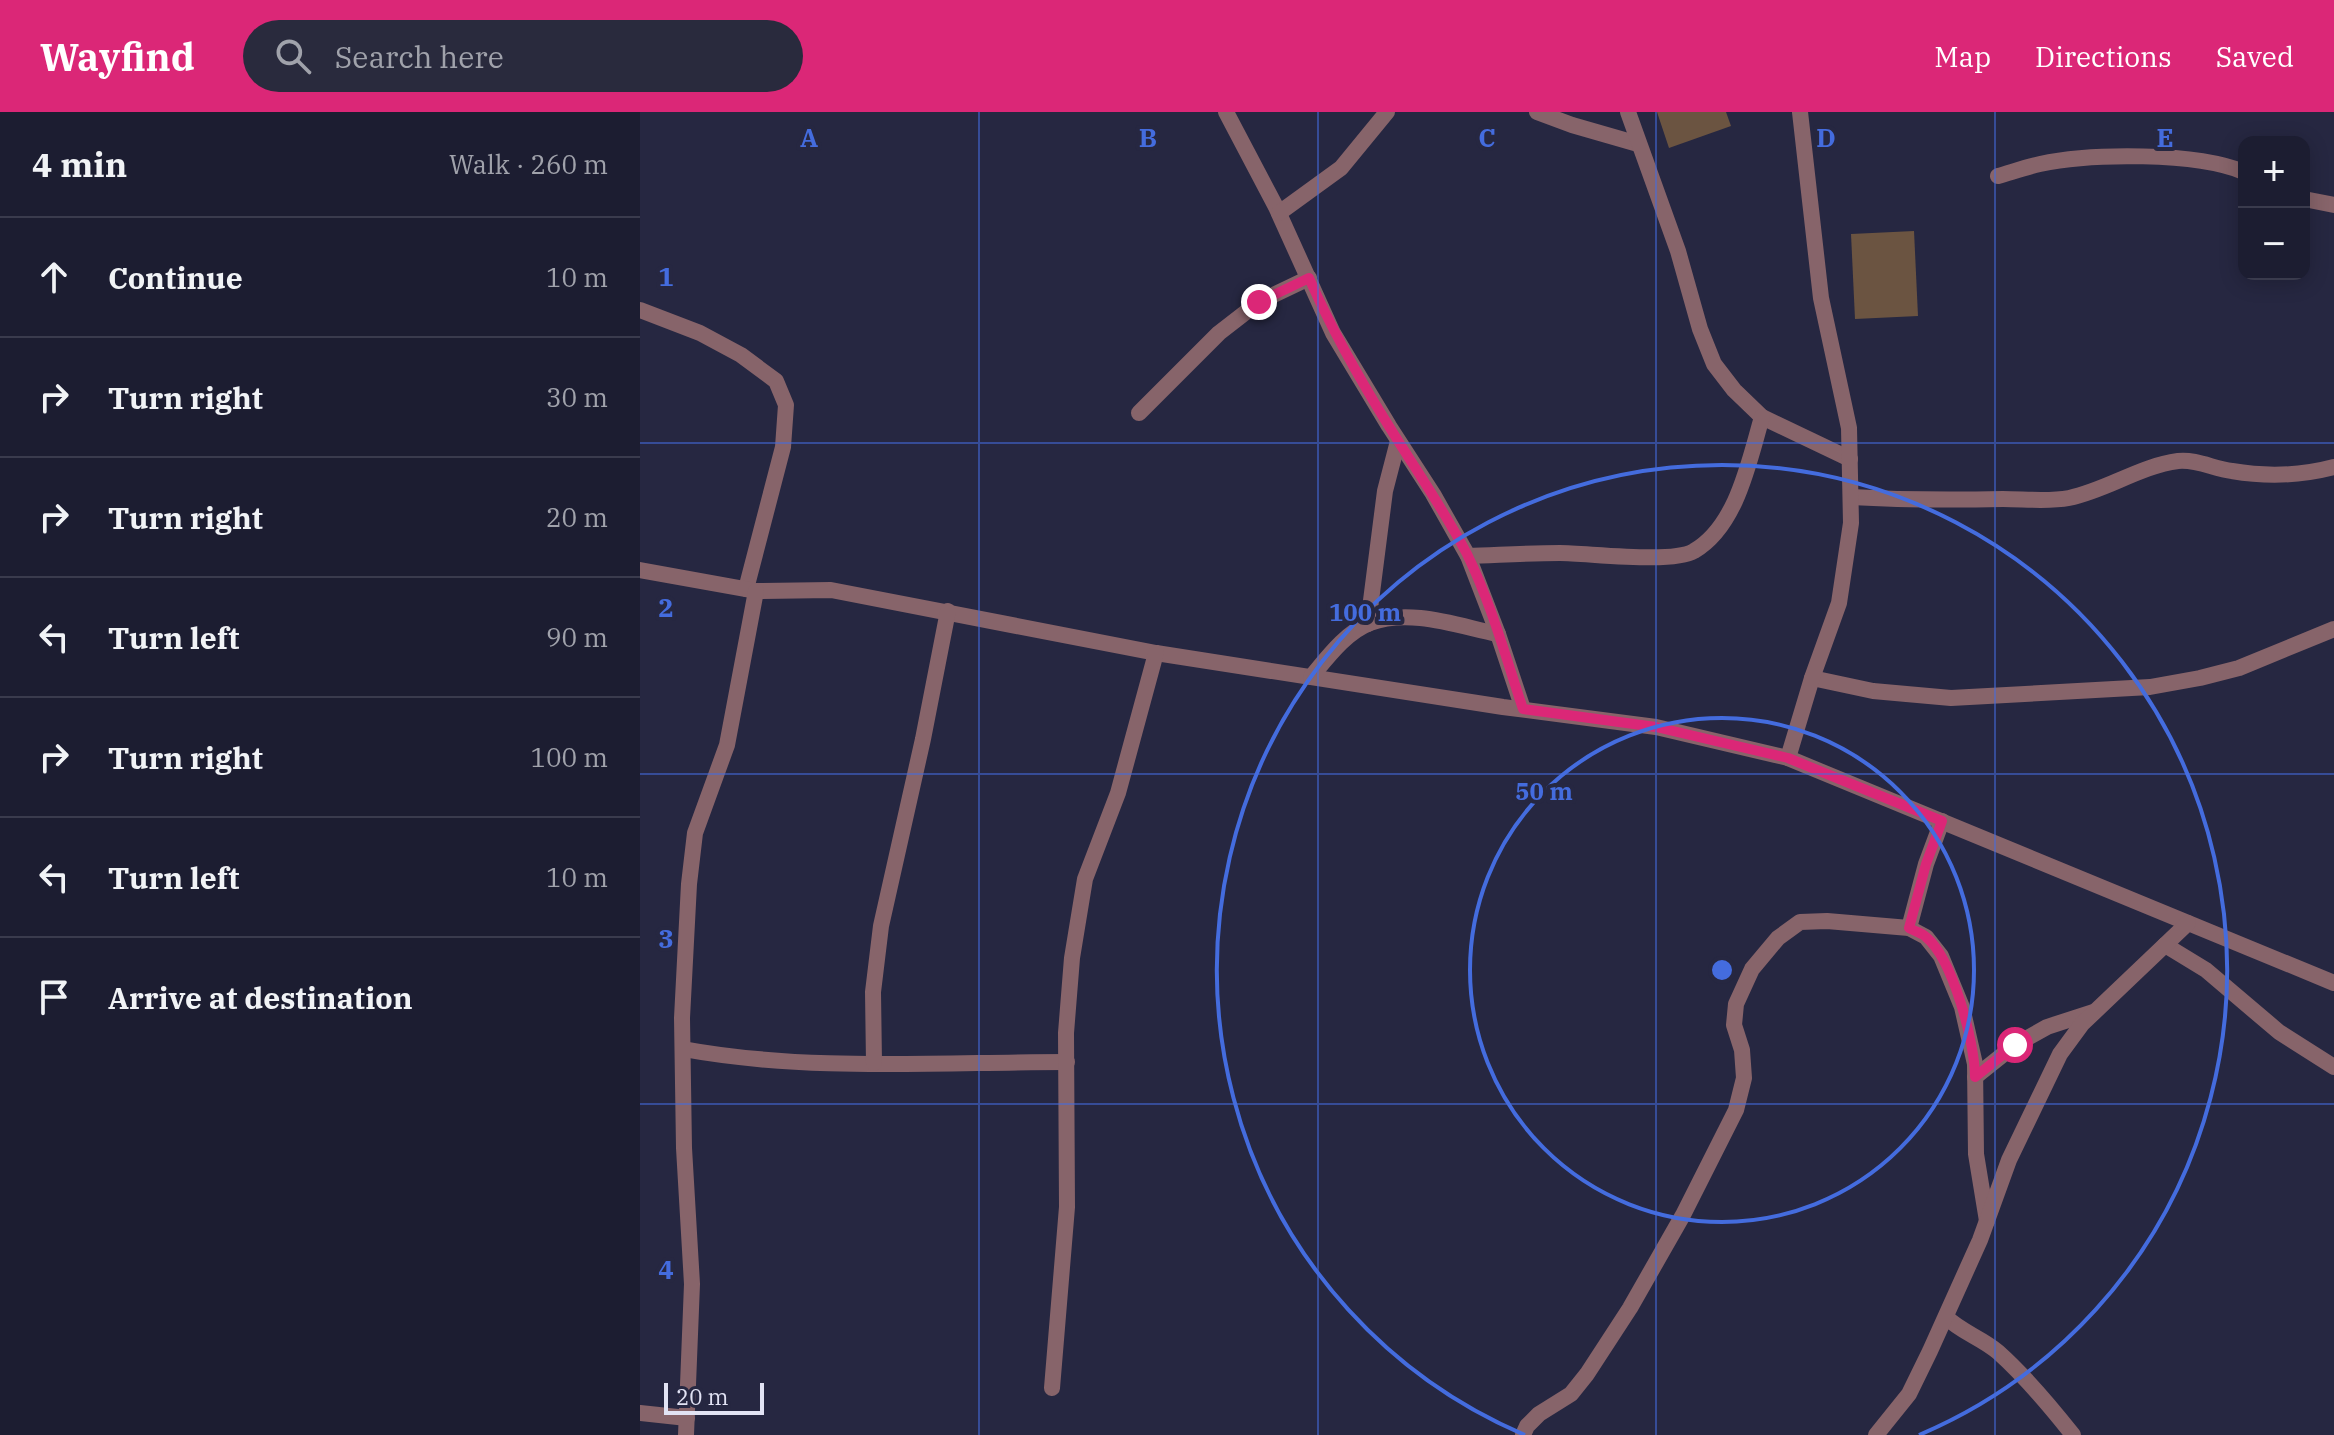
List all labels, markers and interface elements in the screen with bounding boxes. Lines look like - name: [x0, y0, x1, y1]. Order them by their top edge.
- search box: [243, 20, 803, 92]
- text: Wayfind: [40, 32, 195, 81]
- icon: search: [271, 34, 315, 78]
- text: Search here: [335, 37, 504, 76]
- text: Map: [1934, 38, 1991, 75]
- text: Directions: [2035, 38, 2172, 75]
- text: Saved: [2216, 38, 2294, 75]
- text: A: [800, 120, 818, 154]
- text: B: [1139, 120, 1157, 154]
- text: C: [1478, 120, 1496, 154]
- text: D: [1816, 120, 1836, 154]
- text: E: [2156, 120, 2174, 154]
- map controls: [2238, 136, 2310, 280]
- button: +: [2238, 136, 2310, 208]
- text: 4 min: [32, 142, 127, 186]
- text: Walk · 260 m: [449, 147, 608, 181]
- button: −: [2238, 208, 2310, 280]
- icon: ahead: [32, 255, 76, 299]
- text: Continue: [108, 258, 243, 297]
- text: 1: [658, 259, 674, 293]
- text: 10 m: [546, 260, 608, 294]
- route end: [1241, 284, 1277, 320]
- icon: right: [32, 375, 76, 419]
- text: Turn right: [108, 378, 263, 417]
- text: 30 m: [546, 380, 608, 414]
- icon: right: [32, 495, 76, 539]
- text: Turn right: [108, 498, 263, 537]
- text: 20 m: [546, 500, 608, 534]
- text: 2: [658, 590, 674, 624]
- text: 100 m: [1329, 596, 1401, 628]
- icon: left: [32, 615, 76, 659]
- text: Turn left: [108, 618, 240, 657]
- text: 90 m: [546, 620, 608, 654]
- icon: right: [32, 735, 76, 779]
- text: Turn right: [108, 738, 263, 777]
- text: 100 m: [530, 740, 608, 774]
- text: 50 m: [1515, 775, 1573, 807]
- icon: left: [32, 855, 76, 899]
- text: Turn left: [108, 858, 240, 897]
- text: 10 m: [546, 860, 608, 894]
- text: 3: [658, 921, 674, 955]
- centre of rings: [1708, 956, 1736, 984]
- icon: arrive: [32, 975, 76, 1019]
- text: Arrive at destination: [108, 978, 413, 1017]
- route start: [1997, 1027, 2033, 1063]
- text: 4: [658, 1252, 674, 1286]
- scale bar: [664, 1379, 764, 1415]
- text: 20 m: [676, 1382, 728, 1411]

